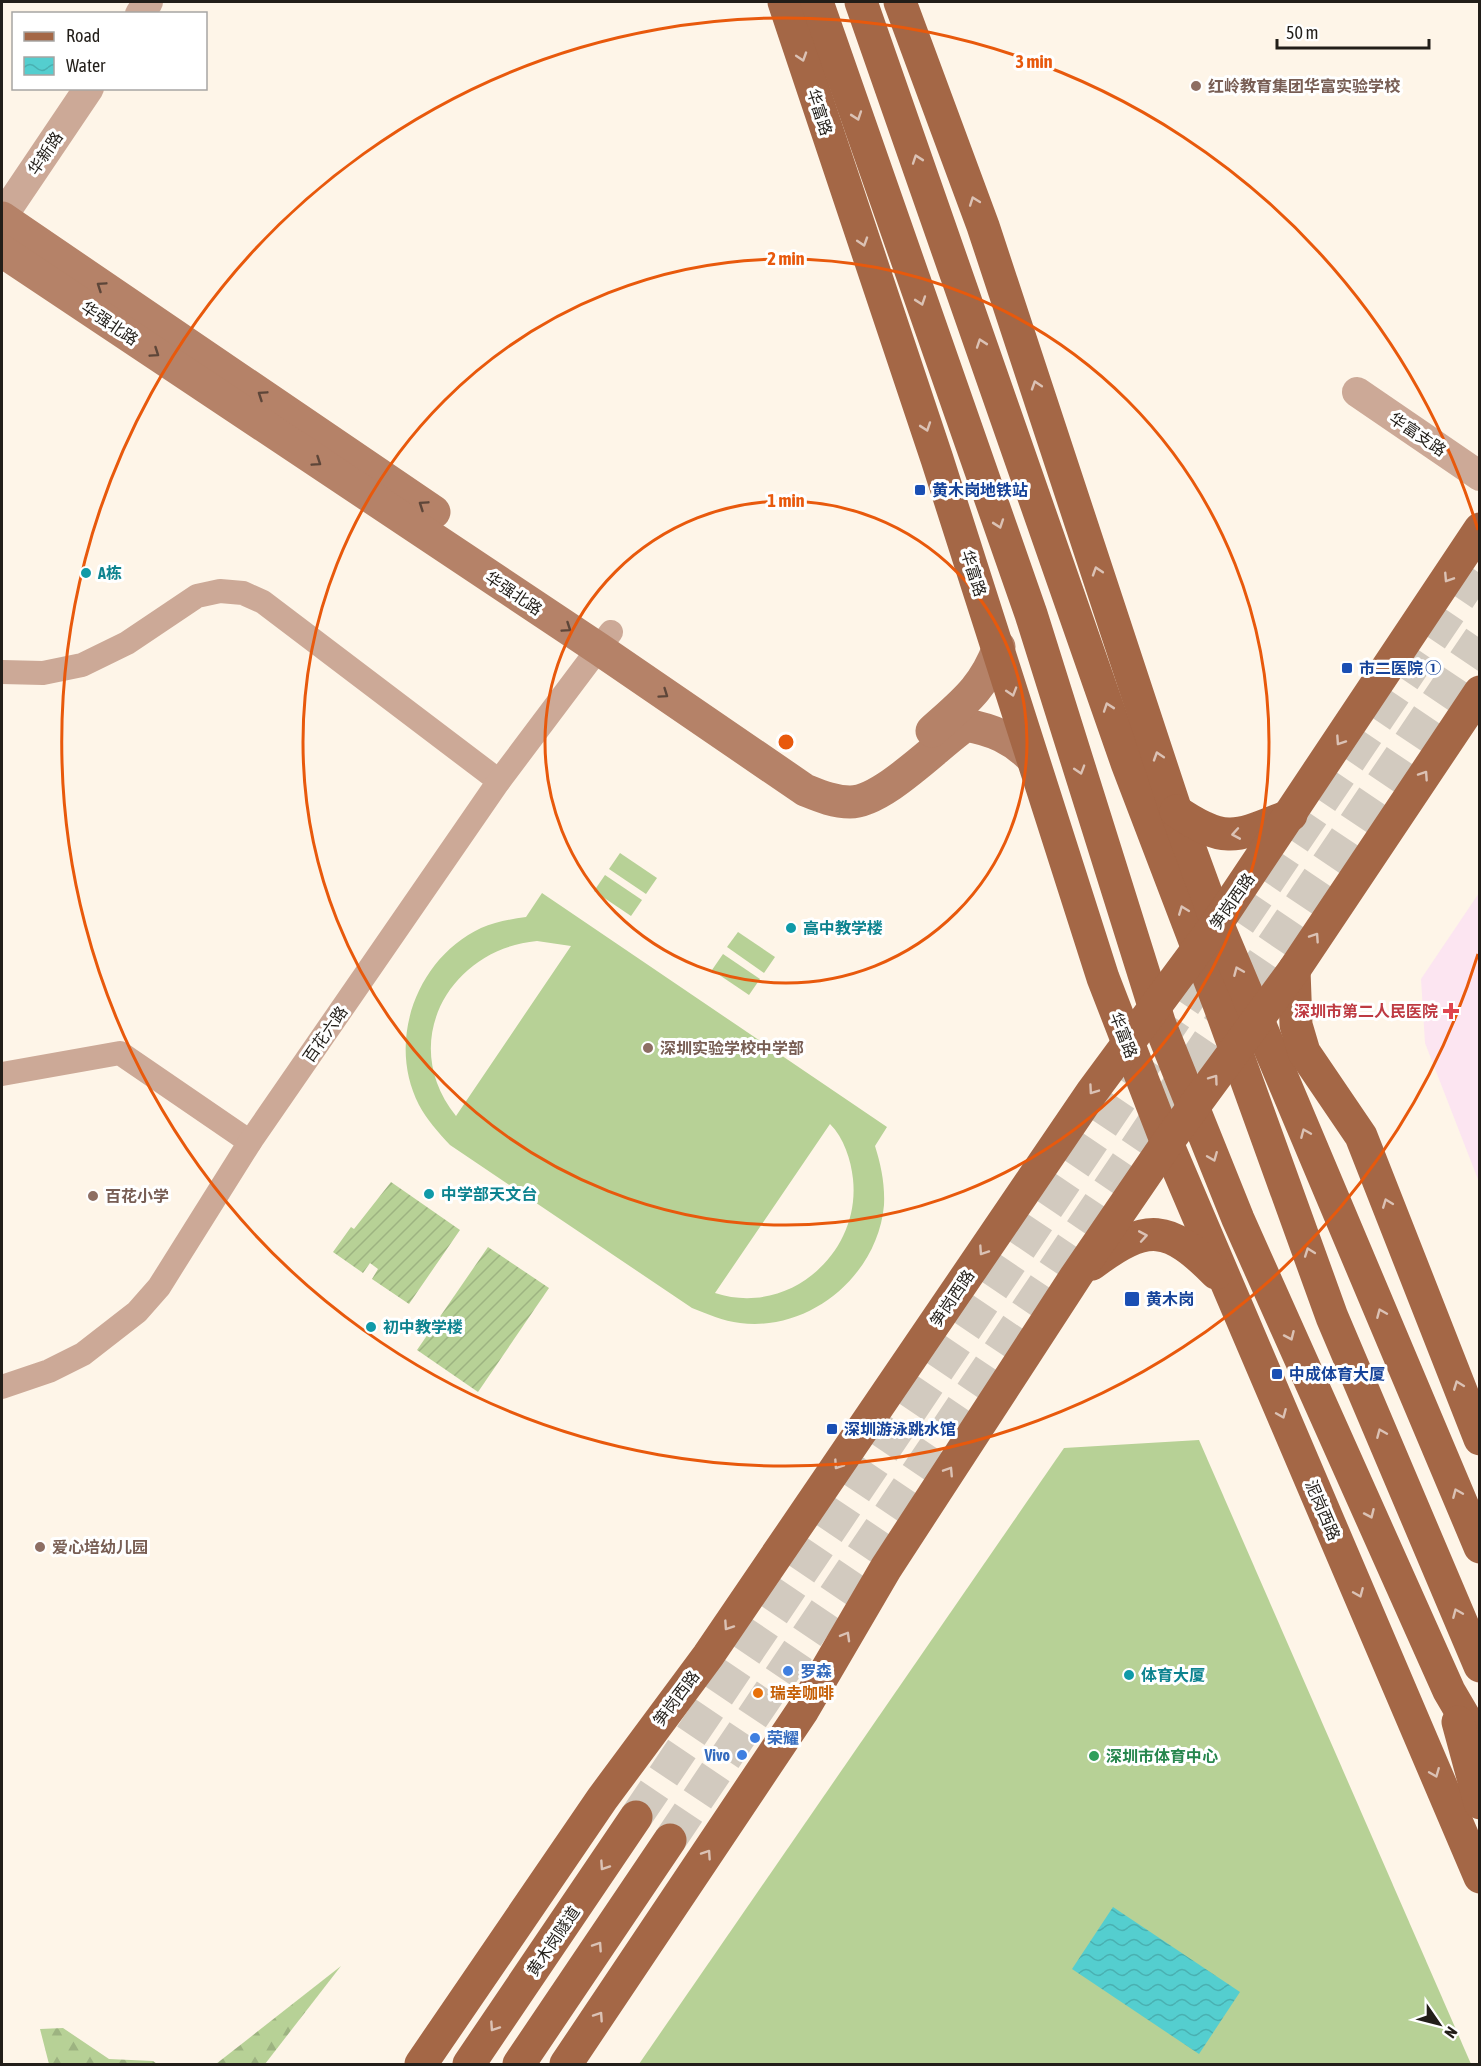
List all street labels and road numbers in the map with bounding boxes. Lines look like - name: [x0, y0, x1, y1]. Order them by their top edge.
- street label: 华富路: [804, 86, 836, 138]
- street label: 华新路: [24, 128, 66, 178]
- street label: 华强北路: [78, 298, 142, 348]
- street label: 华富支路: [1386, 409, 1450, 459]
- street label: 华富路: [958, 547, 990, 599]
- street label: 华强北路: [482, 568, 546, 618]
- street label: 笋岗西路: [1206, 870, 1258, 932]
- street label: 百花六路: [299, 1003, 351, 1065]
- street label: 华富路: [1107, 1009, 1141, 1061]
- street label: 笋岗西路: [927, 1266, 977, 1330]
- street label: 泥岗西路: [1302, 1477, 1344, 1543]
- street label: 笋岗西路: [650, 1667, 702, 1729]
- street label: 黄木岗隧道: [523, 1903, 583, 1979]

